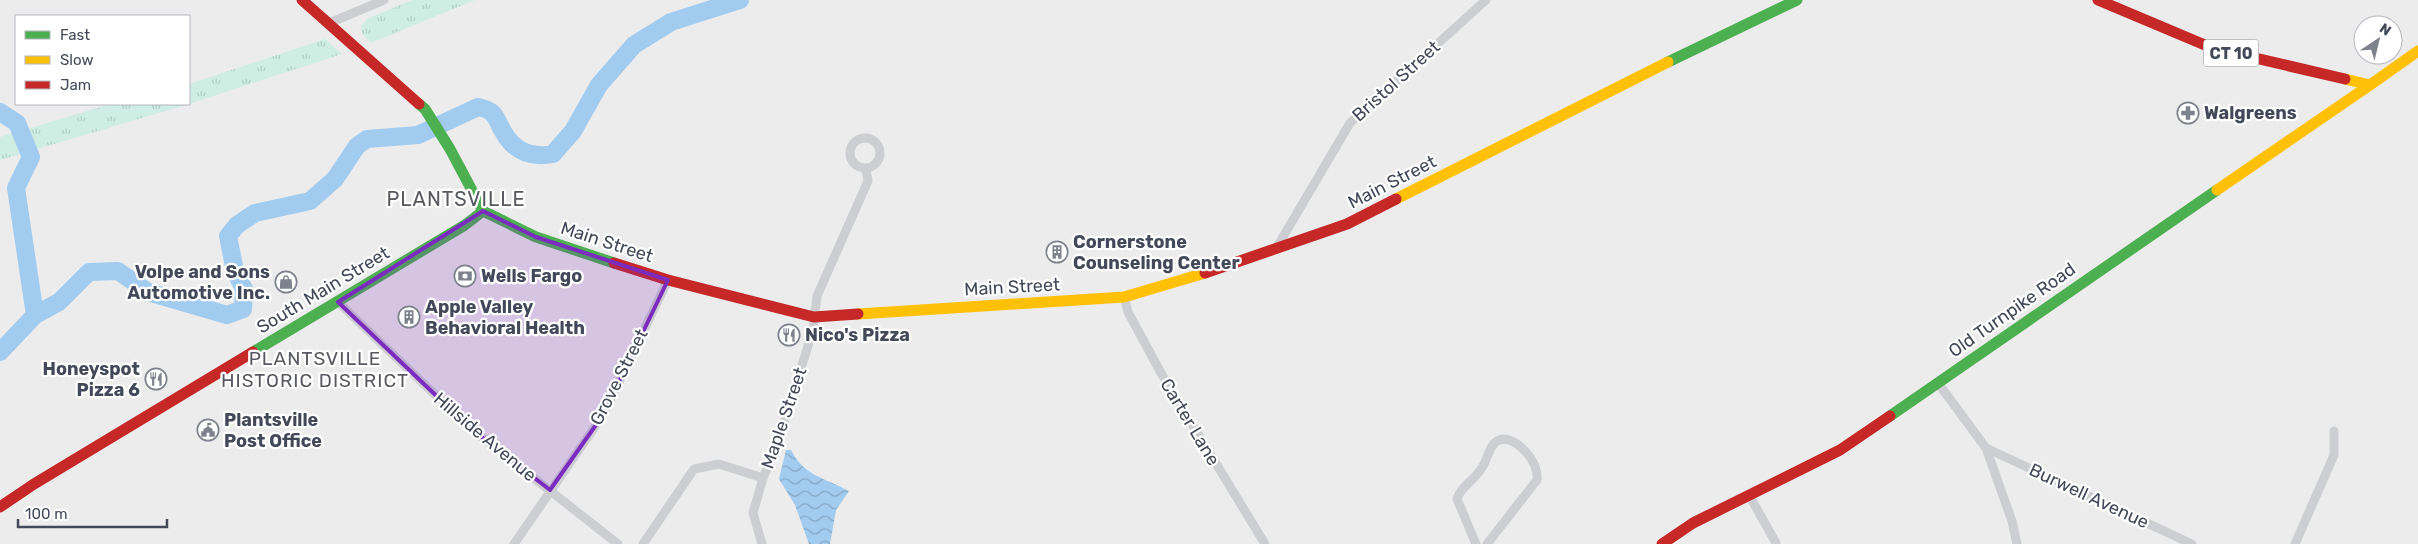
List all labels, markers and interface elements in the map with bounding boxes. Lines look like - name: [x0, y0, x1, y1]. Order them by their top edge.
- legend: [15, 15, 190, 105]
- north arrow: [2353, 15, 2403, 65]
- text: N: [2376, 20, 2394, 40]
- text: Fast: [60, 26, 90, 44]
- street label: Bristol Street: [1348, 36, 1444, 126]
- road number: CT 10: [2204, 40, 2258, 66]
- text: Slow: [60, 51, 93, 69]
- text: Jam: [60, 76, 91, 94]
- pharmacy icon: Walgreens: [2176, 101, 2200, 125]
- place label: Walgreens: [2204, 102, 2297, 124]
- street label: Main Street: [1344, 150, 1440, 214]
- district label: PLANTSVILLE: [386, 187, 526, 211]
- street label: Main Street: [558, 217, 656, 267]
- place label: Cornerstone Counseling Center: [1073, 231, 1240, 274]
- building icon: Cornerstone Counseling Center: [1045, 240, 1069, 264]
- street label: South Main Street: [253, 242, 393, 338]
- street label: Old Turnpike Road: [1944, 258, 2080, 362]
- place label: Volpe and Sons Automotive Inc.: [127, 261, 270, 304]
- bank icon: Wells Fargo: [453, 264, 477, 288]
- place label: Wells Fargo: [481, 265, 582, 287]
- shop icon: Volpe and Sons Automotive Inc.: [274, 270, 298, 294]
- street label: Main Street: [964, 274, 1060, 300]
- place label: Apple Valley Behavioral Health: [425, 296, 585, 339]
- building icon: Apple Valley Behavioral Health: [397, 305, 421, 329]
- restaurant icon: Nico's Pizza: [777, 323, 801, 347]
- place label: Nico's Pizza: [805, 324, 910, 346]
- street label: Grove Street: [585, 325, 653, 429]
- district label: PLANTSVILLE HISTORIC DISTRICT: [221, 347, 409, 392]
- place label: Honeyspot Pizza 6: [43, 358, 140, 401]
- street label: Maple Street: [756, 364, 812, 472]
- restaurant icon: Honeyspot Pizza 6: [144, 367, 168, 391]
- street label: Carter Lane: [1155, 374, 1225, 470]
- street label: Hillside Avenue: [429, 388, 541, 486]
- place label: Plantsville Post Office: [224, 409, 322, 452]
- public building icon: Plantsville Post Office: [196, 418, 220, 442]
- street label: Burwell Avenue: [2026, 459, 2152, 533]
- scale bar: [18, 496, 166, 528]
- text: 100 m: [25, 505, 67, 523]

